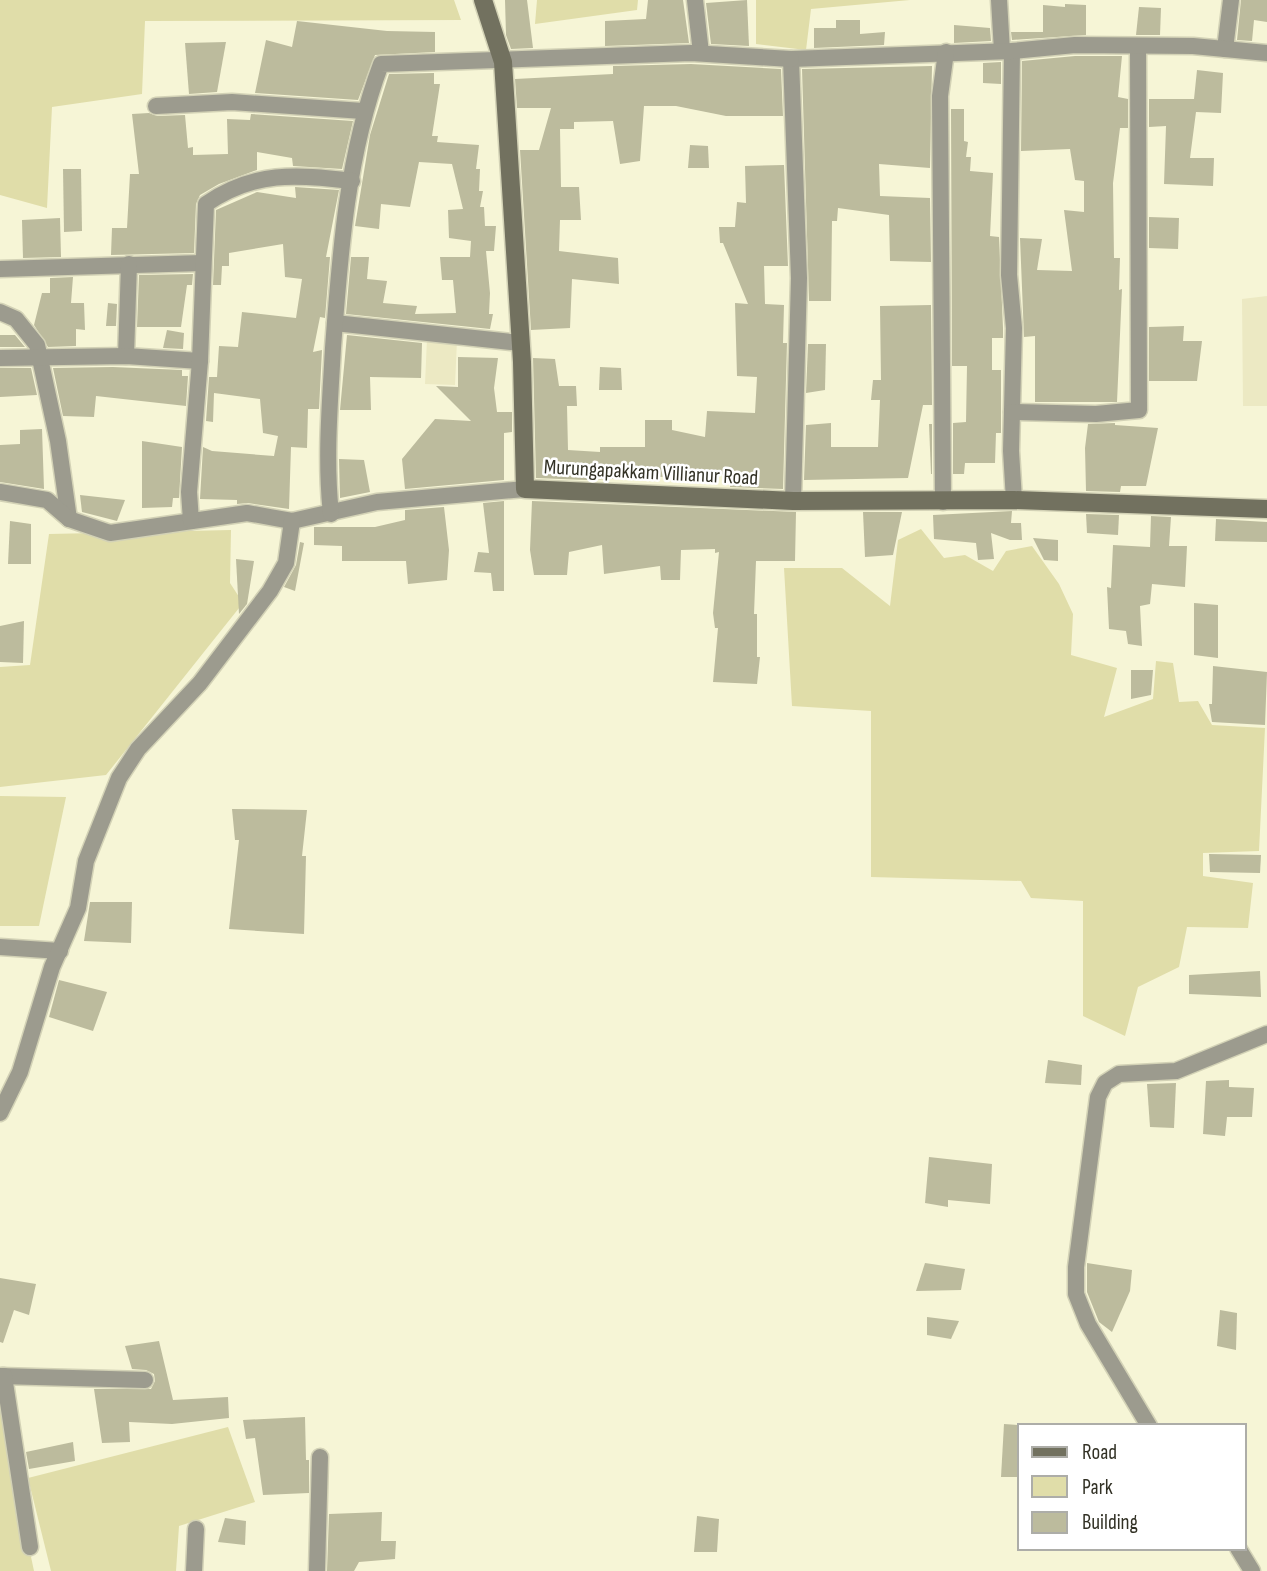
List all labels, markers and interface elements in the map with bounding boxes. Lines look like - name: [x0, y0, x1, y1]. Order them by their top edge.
- street label: Murungapakkam Villianur Road: [543, 454, 759, 491]
- legend: [1018, 1424, 1246, 1550]
- text: Road: [1082, 1440, 1117, 1465]
- text: Park: [1082, 1475, 1113, 1500]
- text: Building: [1082, 1510, 1138, 1535]

